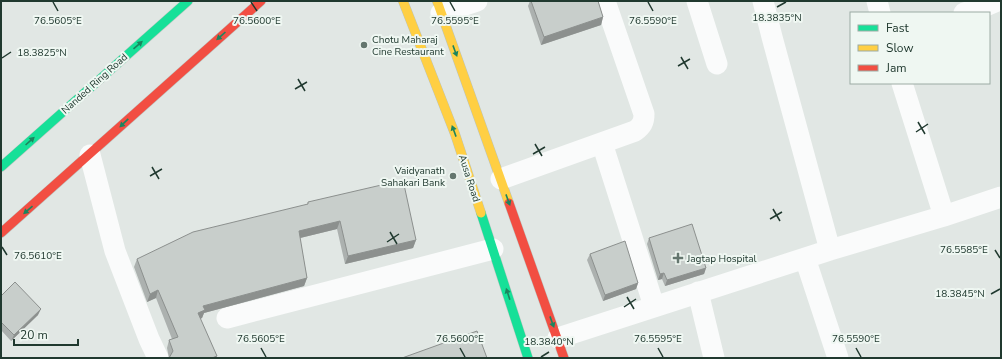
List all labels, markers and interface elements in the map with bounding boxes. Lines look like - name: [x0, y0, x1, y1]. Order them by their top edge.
- text: 18.3835°N: [752, 11, 802, 25]
- legend: [850, 12, 990, 84]
- text: 76.5605°E: [34, 14, 82, 28]
- text: 76.5600°E: [233, 14, 281, 28]
- text: 76.5595°E: [431, 14, 479, 28]
- text: 76.5590°E: [629, 14, 677, 28]
- text: Fast: [886, 20, 909, 36]
- one-way arrow: [216, 32, 227, 41]
- place label: Chotu Maharaj Cine Restaurant: [372, 33, 444, 59]
- one-way arrow: [132, 40, 143, 49]
- marker: Chotu Maharaj Cine Restaurant: [359, 40, 369, 50]
- text: Slow: [886, 40, 914, 56]
- one-way arrow: [452, 45, 458, 57]
- text: 18.3825°N: [17, 46, 67, 60]
- street label: Nanded Ring Road: [59, 50, 131, 117]
- text: Jam: [885, 60, 907, 76]
- one-way arrow: [119, 118, 129, 128]
- one-way arrow: [451, 124, 457, 136]
- one-way arrow: [25, 136, 35, 145]
- street label: Ausa Road: [455, 153, 483, 204]
- place label: Vaidyanath Sahakari Bank: [381, 164, 446, 190]
- marker: Vaidyanath Sahakari Bank: [448, 171, 458, 181]
- one-way arrow: [506, 194, 512, 206]
- one-way arrow: [22, 205, 33, 214]
- text: 76.5585°E: [940, 243, 988, 257]
- text: 76.5610°E: [14, 249, 62, 263]
- marker: Jagtap Hospital: [672, 252, 684, 264]
- place label: Jagtap Hospital: [686, 252, 757, 266]
- text: 18.3845°N: [935, 287, 985, 301]
- one-way arrow: [504, 288, 510, 300]
- one-way arrow: [549, 316, 555, 328]
- scale bar: [14, 321, 78, 347]
- text: 20 m: [20, 327, 48, 343]
- text: 76.5605°E: [237, 332, 285, 346]
- text: 76.5600°E: [436, 332, 484, 346]
- text: 76.5595°E: [634, 332, 682, 346]
- text: 76.5590°E: [832, 332, 880, 346]
- text: 18.3840°N: [524, 335, 574, 349]

